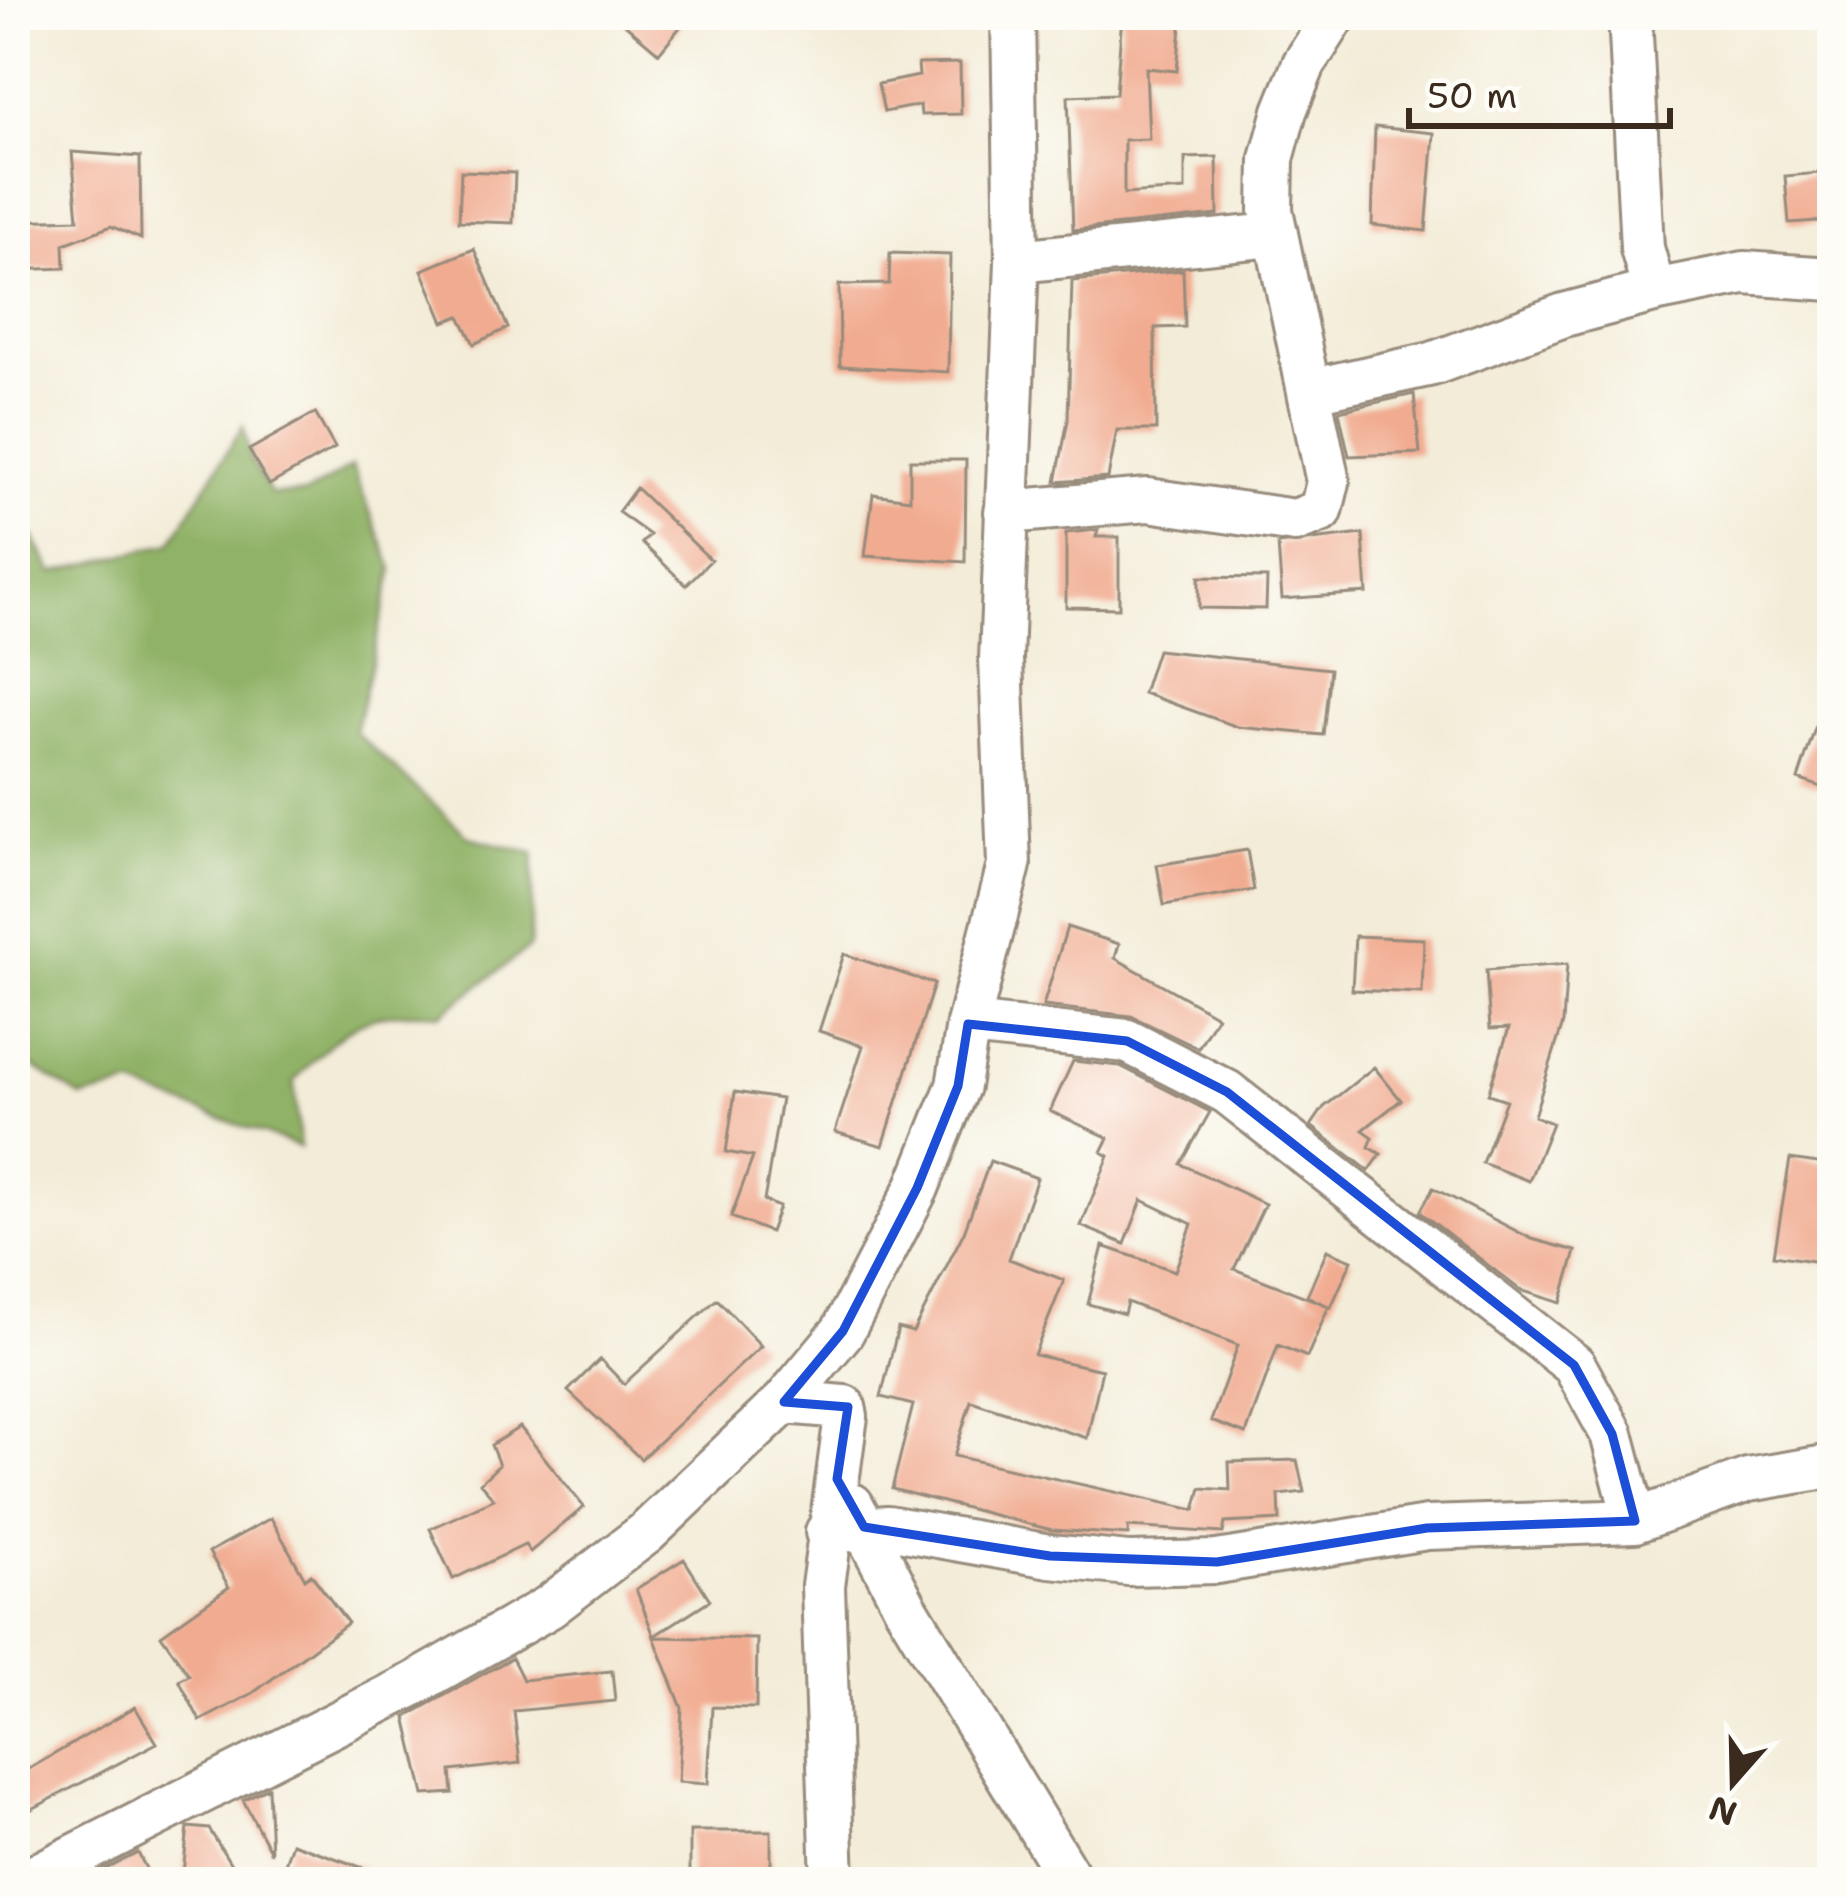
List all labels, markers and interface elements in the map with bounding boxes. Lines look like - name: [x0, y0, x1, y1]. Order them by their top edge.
- scale bar: [1409, 54, 1670, 128]
- text: 50 m: [1427, 71, 1517, 120]
- north arrow: [1673, 1723, 1793, 1843]
- text: N: [1703, 1785, 1743, 1836]

